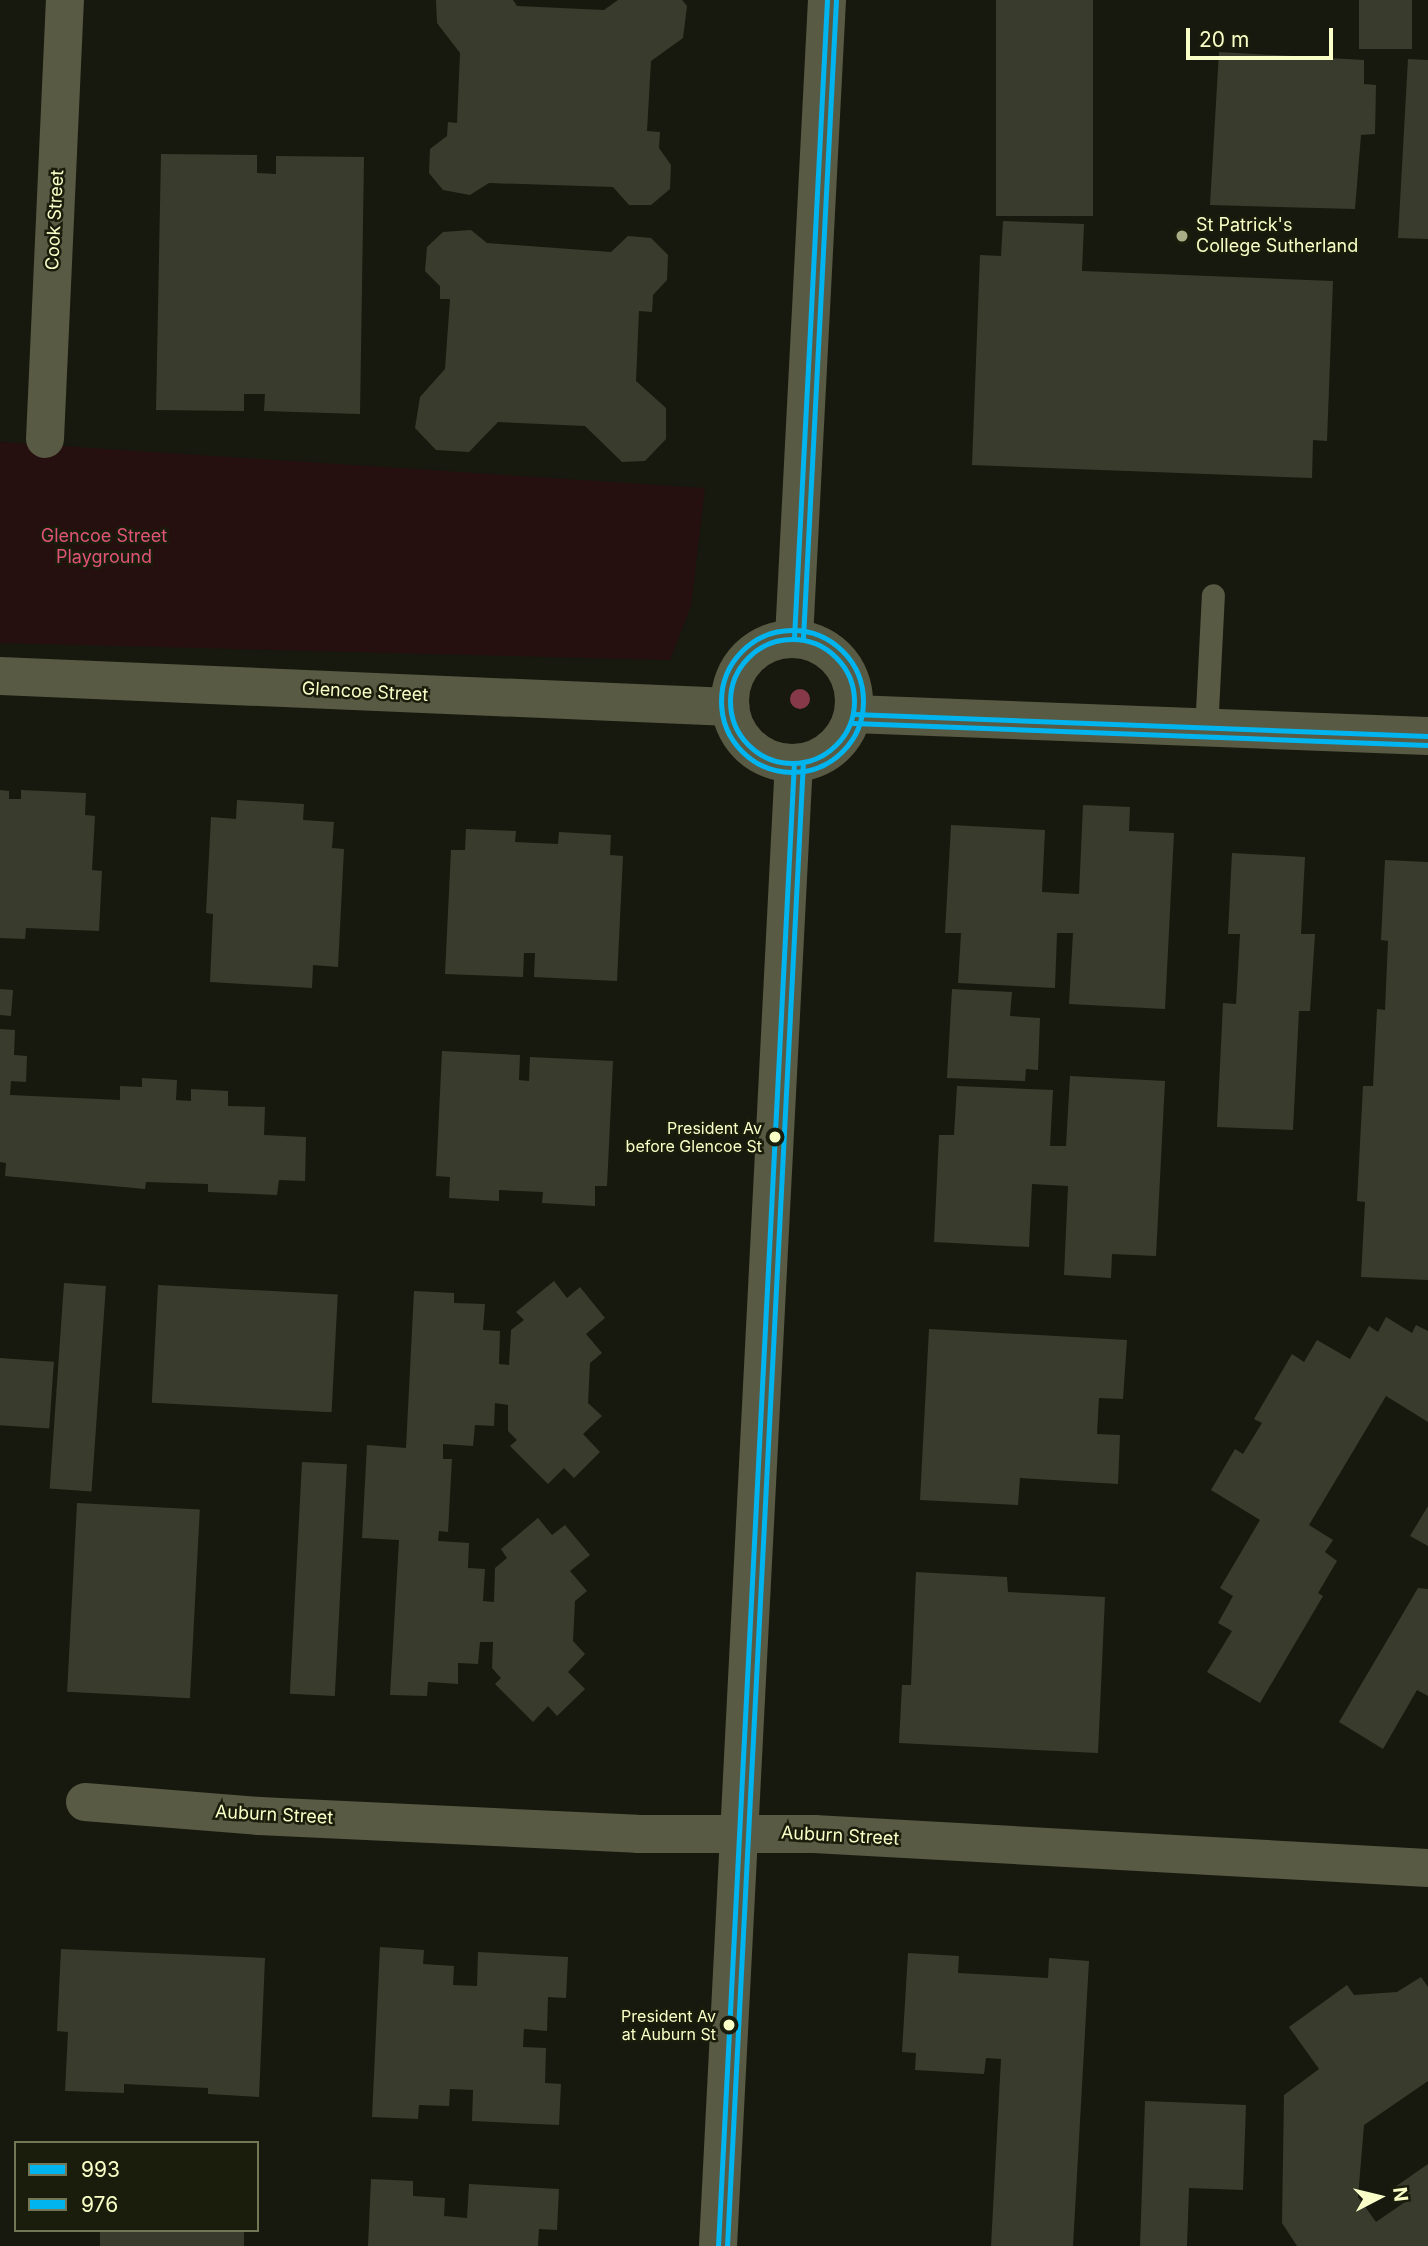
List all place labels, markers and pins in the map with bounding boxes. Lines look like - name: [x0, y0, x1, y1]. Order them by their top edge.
- place label: St Patrick's College Sutherland: [1196, 215, 1358, 258]
- marker: St Patrick's College Sutherland: [1174, 228, 1190, 244]
- place label: President Av before Glencoe St: [626, 1118, 762, 1156]
- marker: President Av before Glencoe St: [768, 1130, 782, 1144]
- place label: President Av at Auburn St: [621, 2006, 716, 2044]
- marker: President Av at Auburn St: [722, 2018, 736, 2032]

